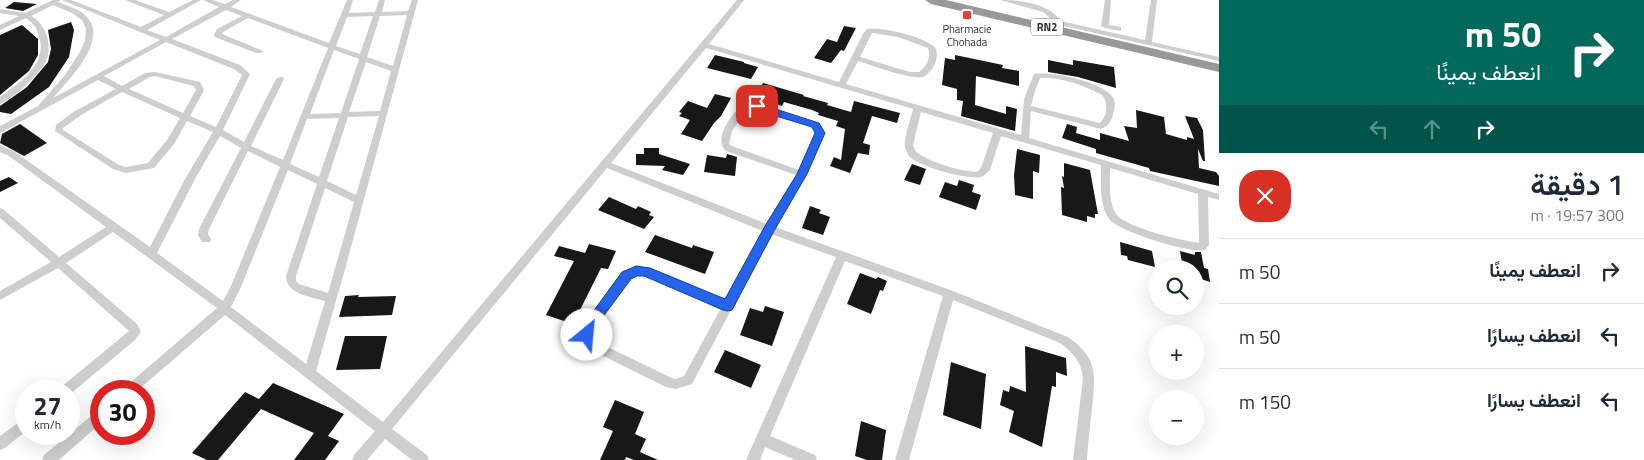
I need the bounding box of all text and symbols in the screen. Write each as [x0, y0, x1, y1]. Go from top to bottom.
text: 50 m [1465, 7, 1541, 61]
marker: Pharmacie Chohada [961, 9, 973, 21]
road number: RN2 [1031, 18, 1063, 36]
icon: right [1559, 20, 1624, 85]
place label: Pharmacie Chohada [942, 21, 992, 50]
text: انعطف يمينًا [1436, 55, 1541, 89]
pin [736, 85, 778, 127]
icon: arrive [743, 92, 771, 120]
icon: left [1365, 115, 1393, 143]
icon: ahead [1418, 115, 1446, 143]
icon: right [1471, 115, 1499, 143]
text: 1 دقيقة [1530, 161, 1624, 207]
button: close [1239, 170, 1291, 222]
text: 300 m · 19:57 [1530, 203, 1624, 227]
text: انعطف يمينًا [1489, 255, 1581, 284]
text: 50 m [1239, 257, 1280, 286]
icon: right [1596, 257, 1624, 285]
map controls [1149, 260, 1204, 445]
button: search [1149, 260, 1204, 315]
position arrow [560, 308, 612, 360]
text: انعطف يسارًا [1487, 320, 1581, 349]
text: 50 m [1239, 322, 1280, 351]
icon: left [1596, 322, 1624, 350]
button: + [1149, 325, 1204, 380]
speed limit sign: 30 [90, 380, 155, 445]
text: انعطف يسارًا [1487, 385, 1581, 414]
text: 27 [33, 387, 62, 425]
text: 150 m [1239, 387, 1291, 416]
icon: left [1596, 387, 1624, 415]
button: − [1149, 390, 1204, 445]
text: km/h [34, 415, 61, 434]

